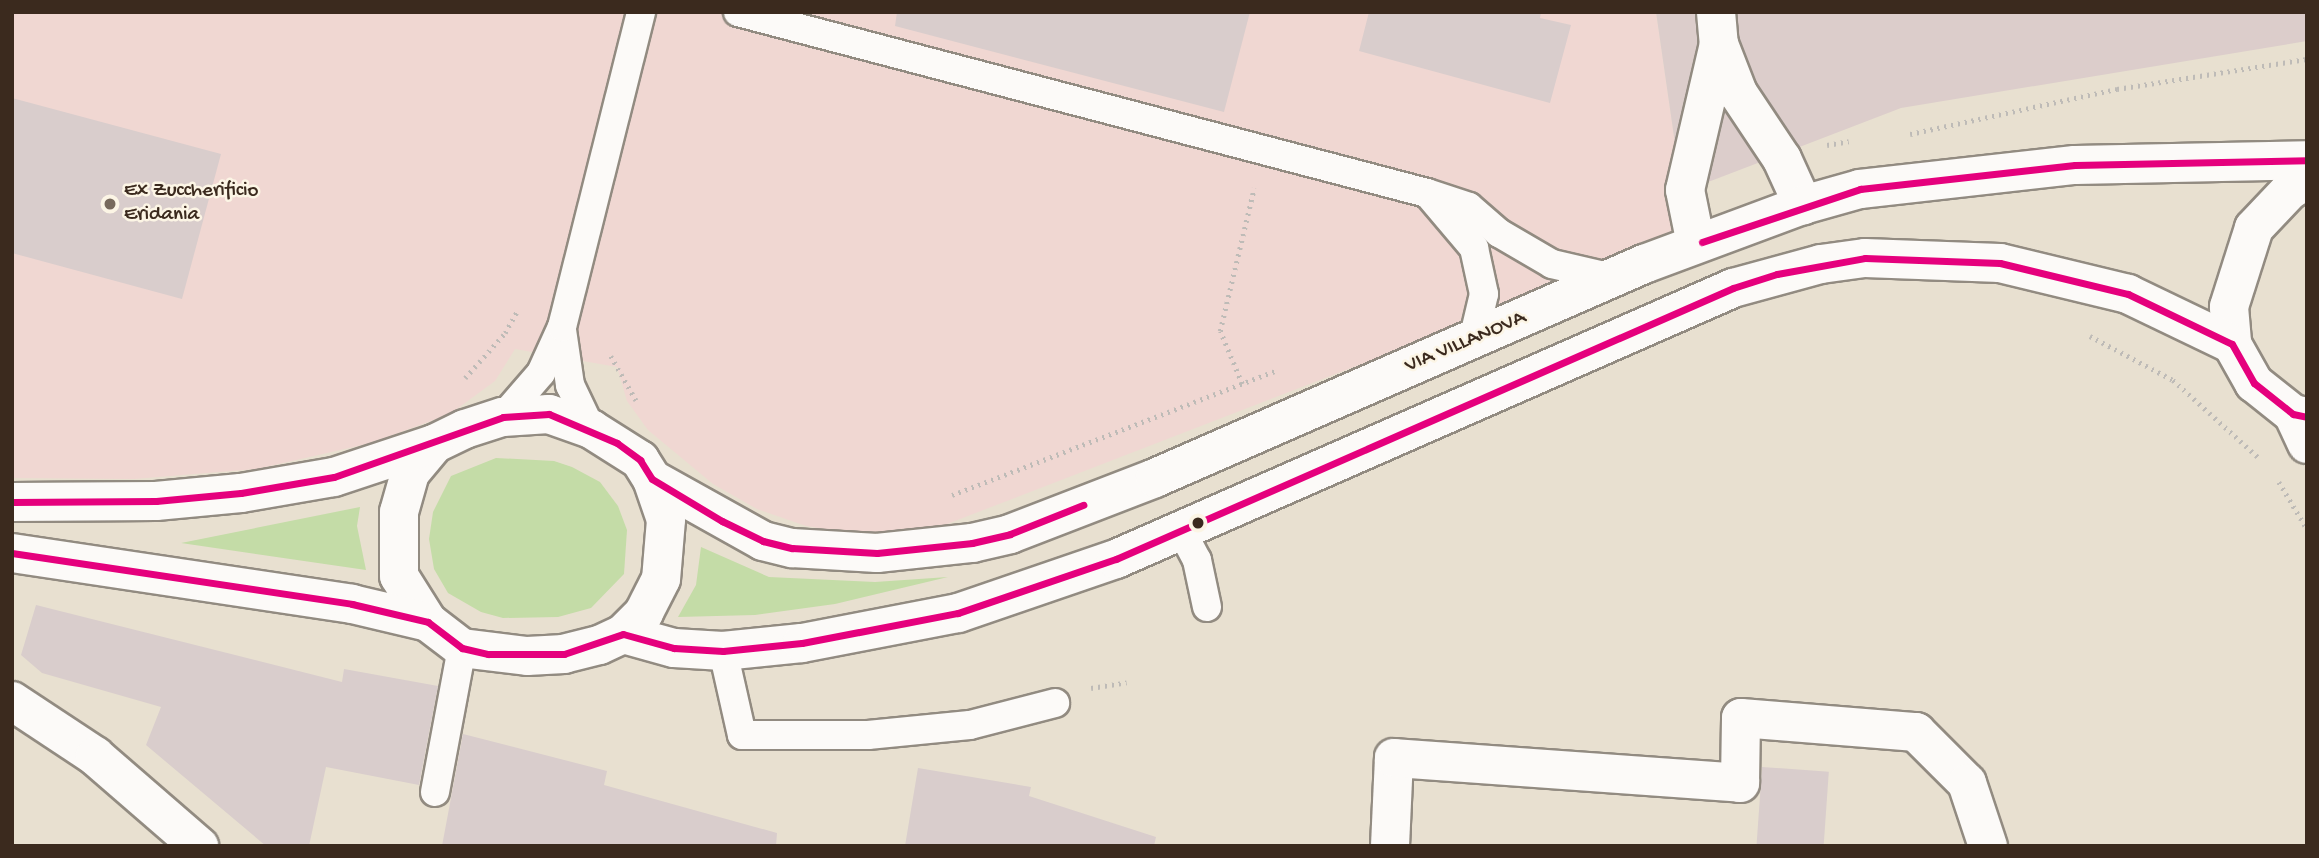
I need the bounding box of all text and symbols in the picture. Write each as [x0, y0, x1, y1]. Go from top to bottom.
place label: Ex Zuccherificio Eridania [124, 179, 258, 229]
marker: Ex Zuccherificio Eridania [102, 196, 118, 212]
street label: VIA VILLANOVA [1402, 306, 1530, 380]
unlabelled marker [1191, 516, 1205, 530]

